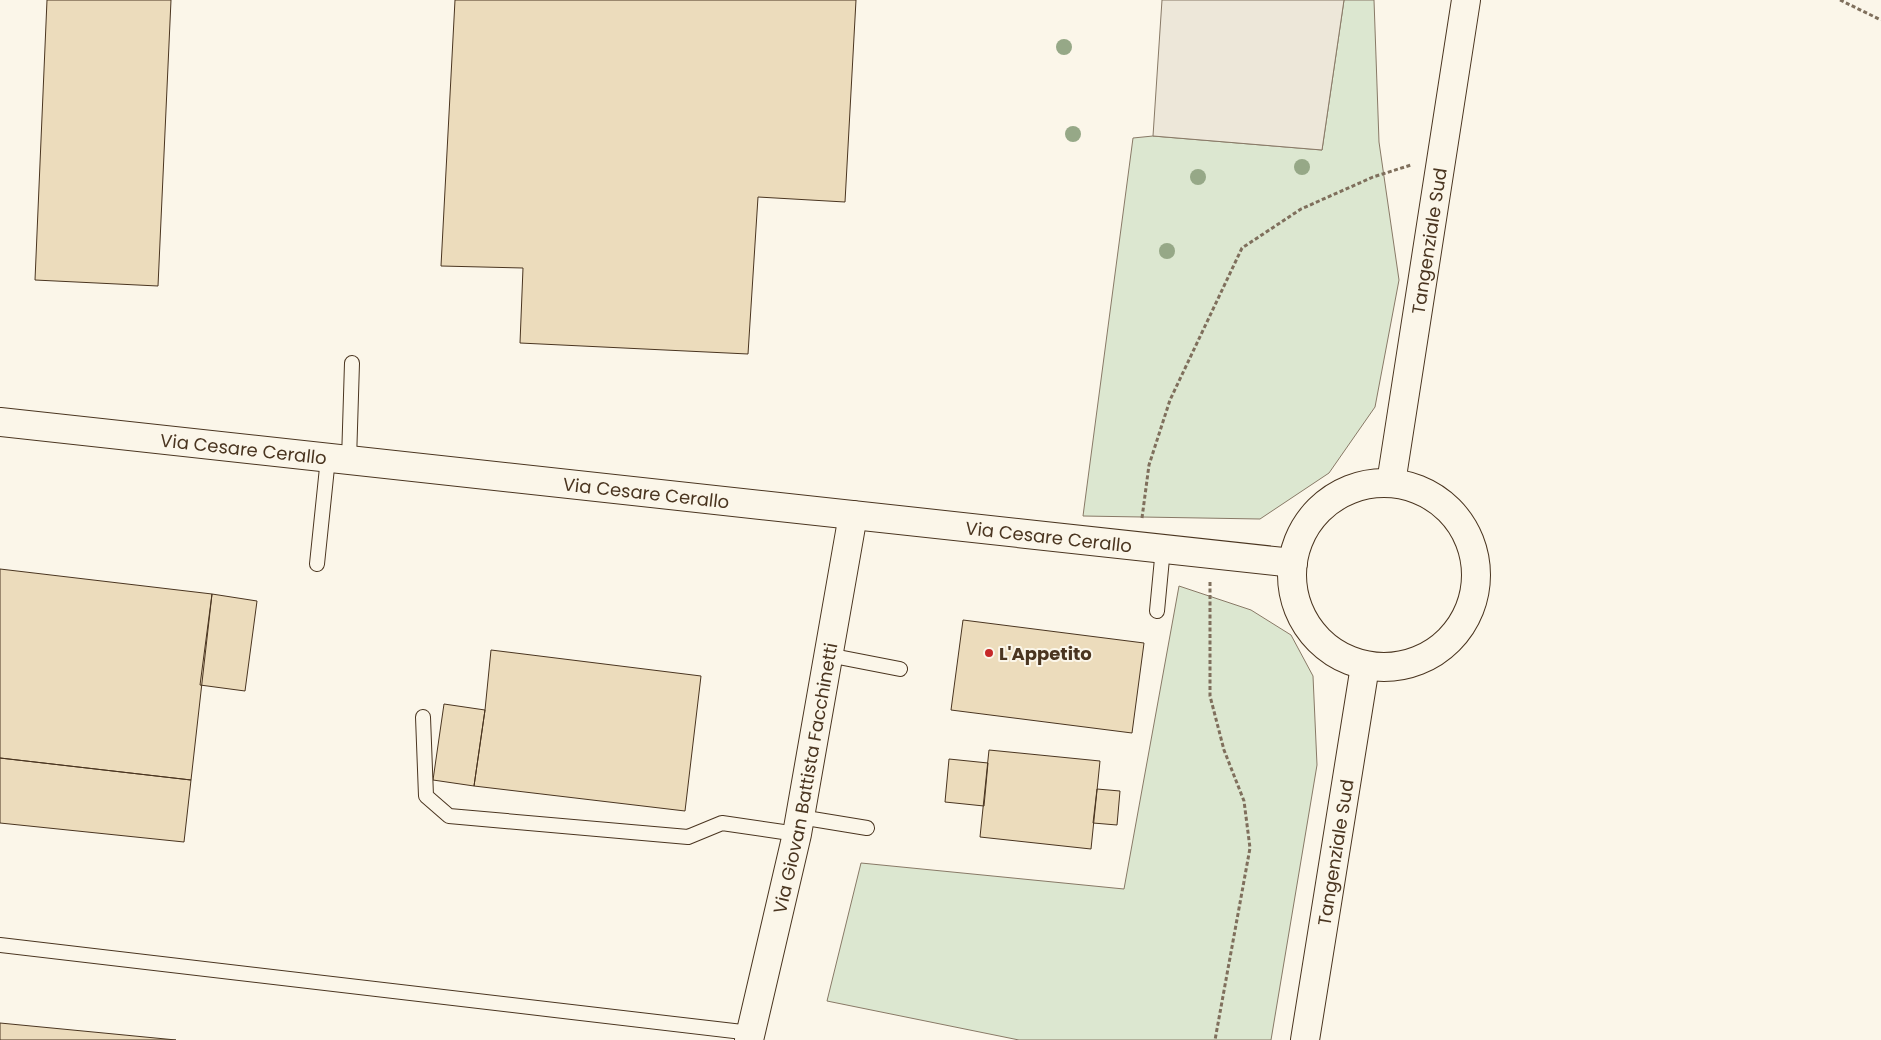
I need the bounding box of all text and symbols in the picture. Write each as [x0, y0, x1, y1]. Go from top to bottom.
street label: Tangenziale Sud [1405, 166, 1452, 316]
street label: Via Cesare Cerallo [159, 427, 328, 470]
street label: Via Cesare Cerallo [562, 471, 731, 514]
street label: Via Cesare Cerallo [964, 515, 1133, 558]
street label: Via Giovan Battista Facchinetti [766, 641, 843, 916]
place label: L'Appetito [999, 641, 1092, 666]
marker: L'Appetito [983, 647, 995, 659]
street label: Tangenziale Sud [1311, 777, 1359, 927]

